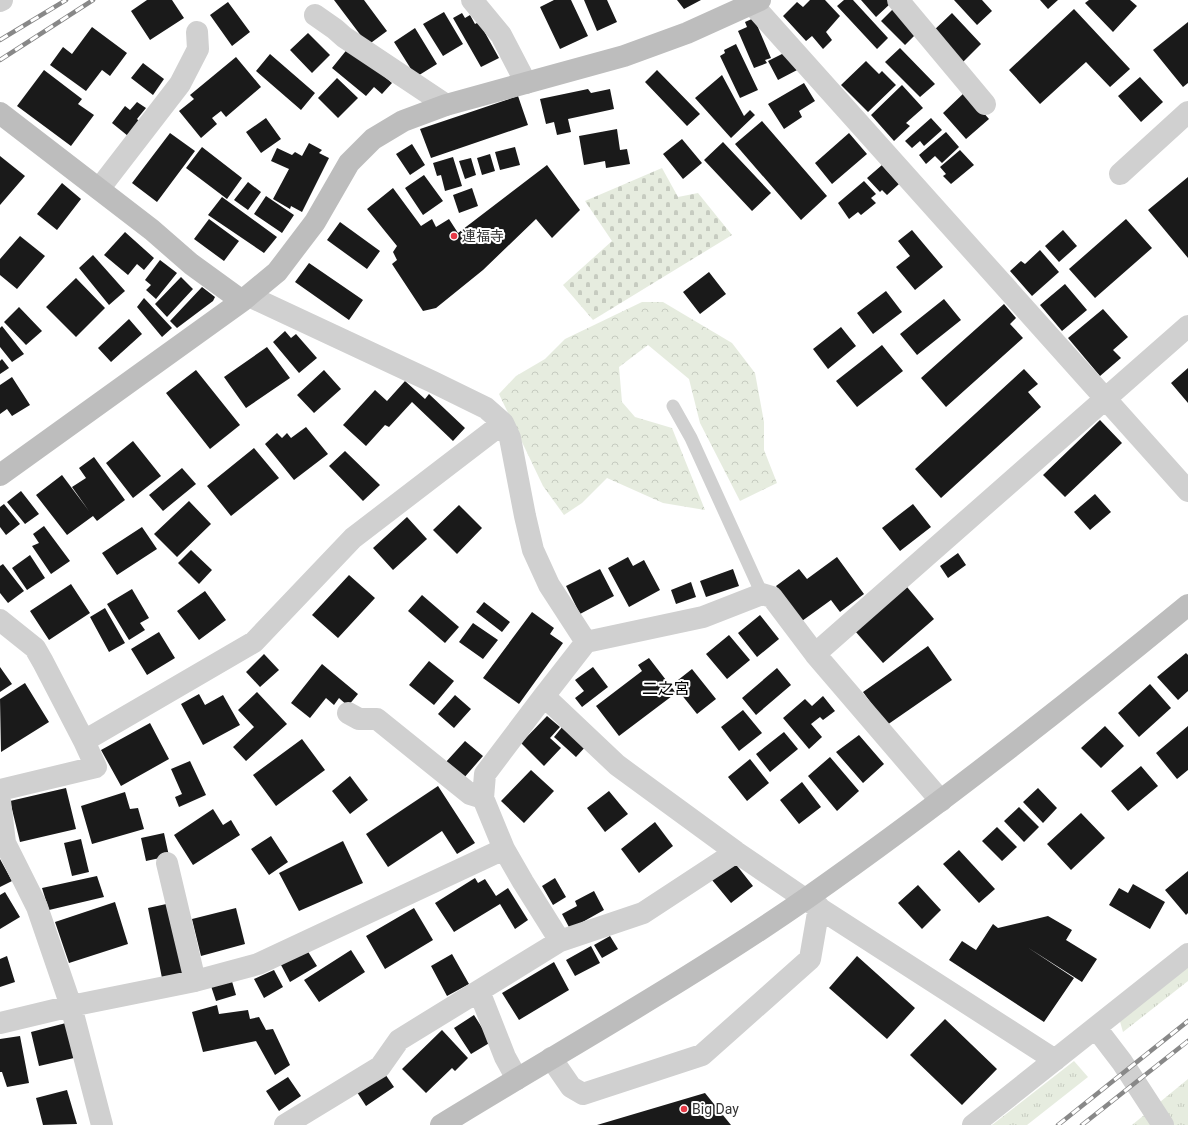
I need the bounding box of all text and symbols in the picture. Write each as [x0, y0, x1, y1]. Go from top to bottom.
place label: 連福寺 [462, 228, 504, 244]
marker: 連福寺 [449, 231, 459, 241]
district label: 二之宮 [642, 679, 690, 698]
place label: Big Day [692, 1101, 739, 1117]
marker: Big Day [679, 1104, 689, 1114]

